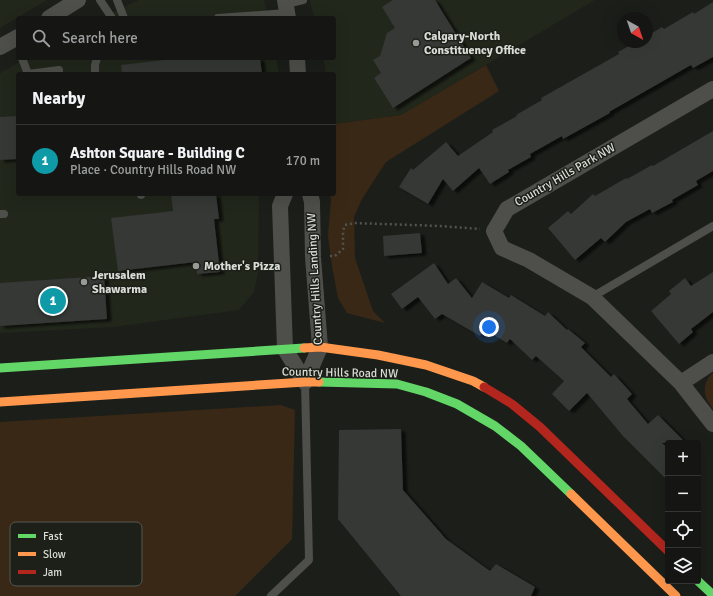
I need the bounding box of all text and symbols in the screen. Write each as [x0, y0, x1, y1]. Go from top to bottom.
north arrow [617, 12, 653, 48]
search box [16, 16, 336, 60]
icon: search [30, 27, 52, 49]
text: Search here [62, 29, 138, 47]
place label: Calgary-North Constituency Office [424, 29, 526, 58]
marker: Calgary-North Constituency Office [411, 38, 421, 48]
text: Nearby [32, 88, 85, 109]
street label: Country Hills Park NW [512, 140, 618, 210]
text: Ashton Square - Building C [70, 144, 245, 162]
text: 1 [41, 153, 49, 169]
text: 170 m [286, 153, 320, 169]
text: Place · Country Hills Road NW [70, 162, 236, 178]
street label: Country Hills Landing NW [304, 213, 326, 345]
place label: Mother's Pizza [204, 259, 280, 274]
marker: Mother's Pizza [191, 261, 201, 271]
place label: Jerusalem Shawarma [92, 268, 147, 297]
marker: Jerusalem Shawarma [79, 277, 89, 287]
pin: 1 [40, 286, 66, 316]
your location [479, 317, 499, 337]
street label: Country Hills Road NW [282, 364, 398, 382]
map controls [665, 440, 701, 584]
button: + [665, 440, 701, 476]
button: − [665, 476, 701, 512]
button: locate [665, 512, 701, 548]
legend [10, 522, 142, 586]
text: Fast [43, 530, 63, 543]
text: Slow [43, 548, 66, 561]
button: layers [665, 548, 701, 584]
text: Jam [43, 566, 62, 579]

